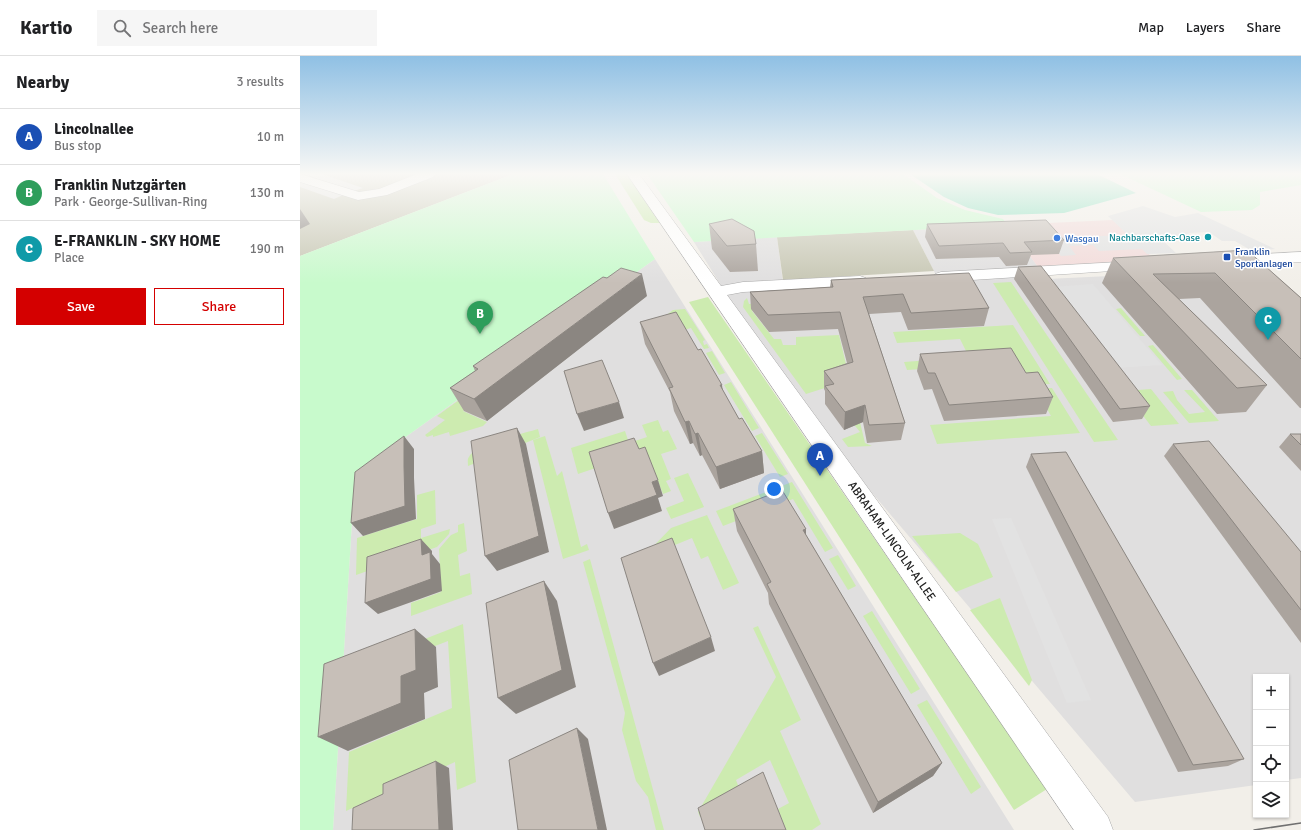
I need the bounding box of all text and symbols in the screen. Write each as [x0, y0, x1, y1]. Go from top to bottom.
search box [97, 10, 377, 46]
text: Kartio [20, 16, 73, 40]
icon: search [111, 17, 133, 39]
text: Search here [143, 19, 218, 37]
text: Map [1138, 19, 1164, 36]
text: Layers [1186, 19, 1225, 36]
text: Share [1247, 19, 1281, 36]
text: Nearby [16, 72, 69, 93]
text: 3 results [236, 74, 284, 90]
text: Lincolnallee [54, 120, 134, 138]
text: A [25, 129, 33, 145]
text: 10 m [257, 129, 284, 145]
text: Bus stop [54, 138, 101, 154]
text: Franklin Nutzgärten [54, 176, 186, 194]
text: B [25, 185, 33, 201]
text: 130 m [250, 185, 284, 201]
text: Park · George-Sullivan-Ring [54, 194, 207, 210]
text: E-FRANKLIN - SKY HOME [54, 232, 221, 250]
place label: Nachbarschafts-Oase [1109, 232, 1200, 244]
marker: Nachbarschafts-Oase [1203, 232, 1213, 242]
marker: Wasgau [1052, 233, 1062, 243]
place label: Wasgau [1065, 233, 1098, 245]
text: C [25, 241, 33, 257]
text: 190 m [250, 241, 284, 257]
place label: Franklin Sportanlagen [1235, 246, 1293, 270]
text: Place [54, 250, 84, 266]
marker: Franklin Sportanlagen [1222, 252, 1232, 262]
button: Save [16, 288, 146, 325]
button: Share [154, 288, 284, 325]
pin: B [467, 301, 493, 334]
pin: C [1255, 307, 1281, 340]
pin: A [807, 443, 833, 476]
street label: ABRAHAM-LINCOLN-ALLEE [844, 478, 939, 604]
your location [764, 479, 784, 499]
map controls [1253, 674, 1289, 818]
button: + [1253, 674, 1289, 710]
button: − [1253, 710, 1289, 746]
button: locate [1253, 746, 1289, 782]
button: layers [1253, 782, 1289, 818]

